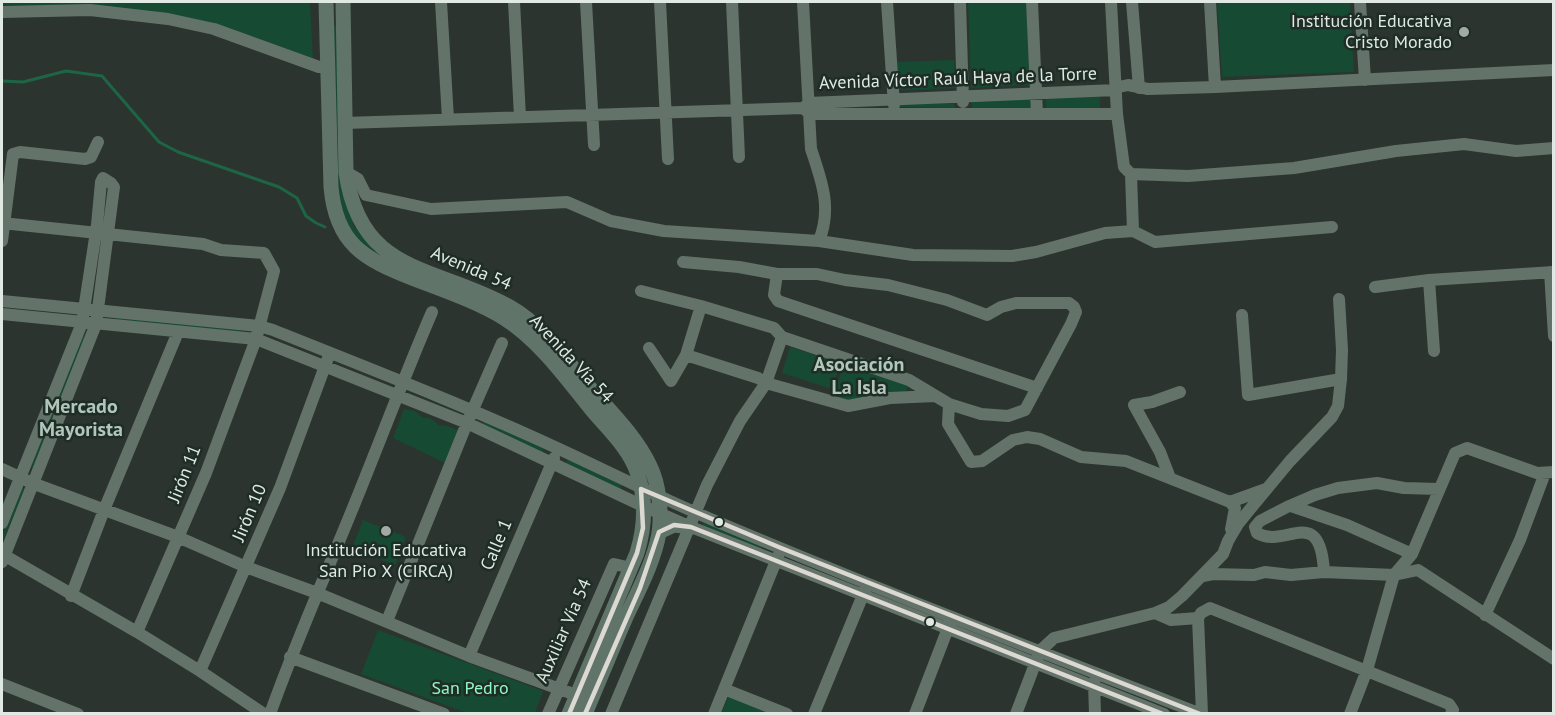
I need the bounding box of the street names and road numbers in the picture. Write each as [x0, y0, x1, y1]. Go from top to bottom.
street label: Avenida Víctor Raúl Haya de la Torre [819, 63, 1097, 95]
street label: Avenida 54 [428, 242, 514, 296]
street label: Avenida Vía 54 [525, 310, 617, 408]
street label: Jirón 11 [164, 442, 206, 506]
street label: Jirón 10 [228, 481, 272, 545]
street label: Calle 1 [477, 516, 517, 574]
street label: Auxiliar Vía 54 [531, 576, 597, 686]

